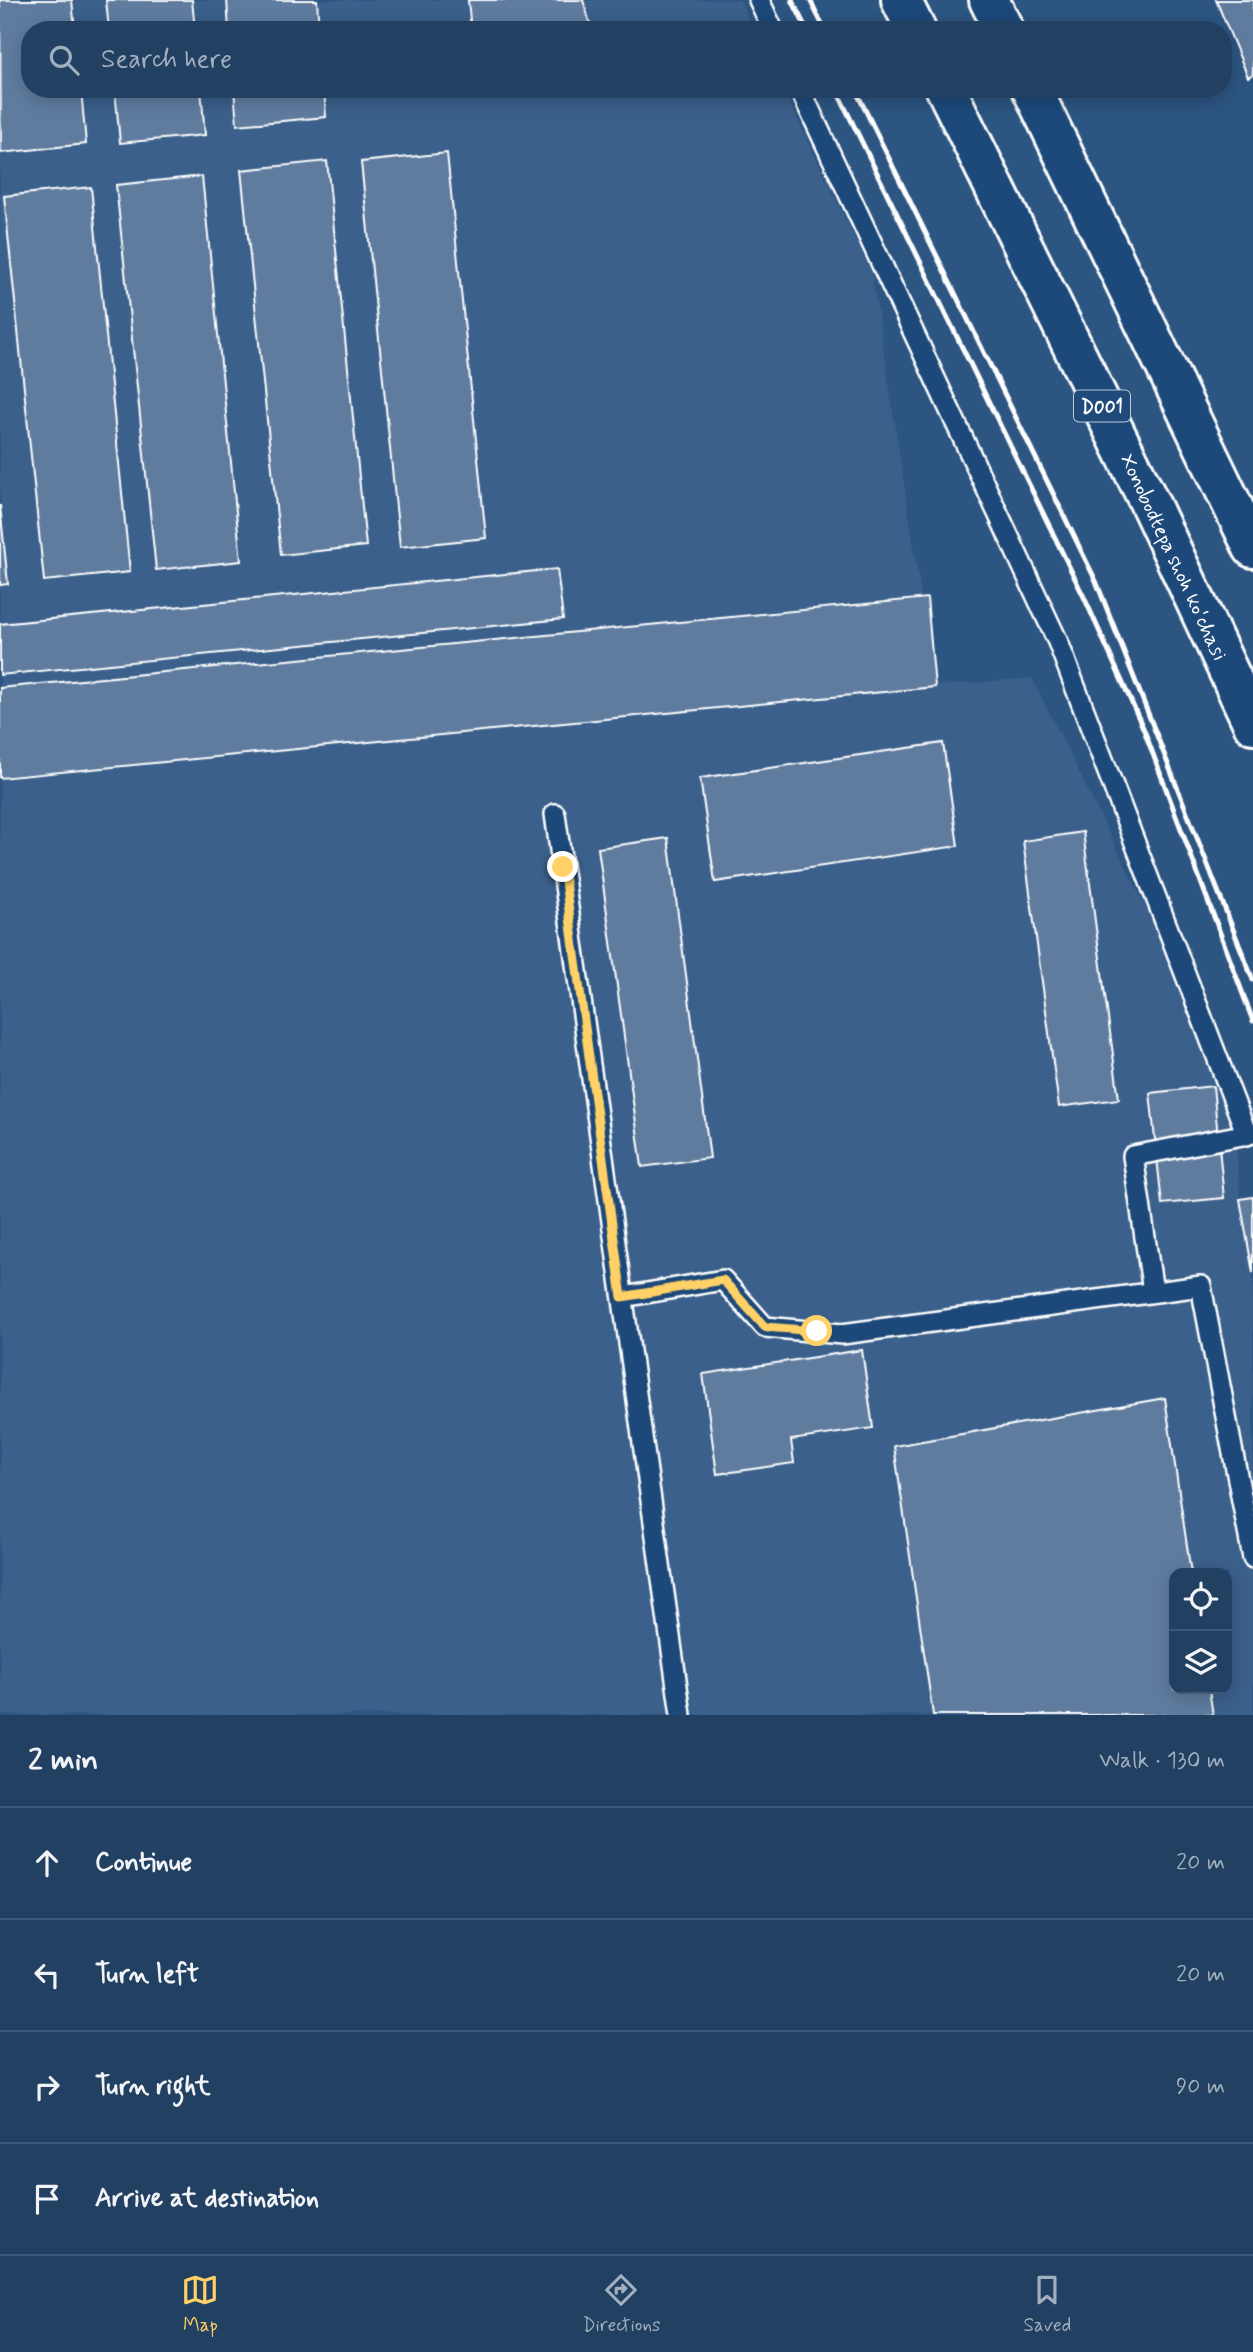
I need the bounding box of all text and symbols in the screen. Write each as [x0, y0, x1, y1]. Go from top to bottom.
search box [21, 21, 1232, 98]
icon: search [45, 41, 83, 79]
text: Search here [101, 43, 232, 77]
road number: D001 [1074, 390, 1130, 422]
street label: Xonobodtepa shoh ko'chasi [1113, 450, 1233, 665]
route end [547, 851, 578, 882]
route start [801, 1315, 832, 1346]
map controls [1169, 1568, 1232, 1694]
button: locate [1169, 1568, 1232, 1631]
button: layers [1169, 1631, 1232, 1694]
text: 2 min [28, 1741, 98, 1780]
text: Walk · 130 m [1099, 1746, 1225, 1776]
icon: ahead [28, 1844, 66, 1882]
text: Continue [95, 1846, 192, 1880]
text: 20 m [1176, 1848, 1225, 1878]
icon: left [28, 1956, 66, 1994]
text: Turn left [95, 1958, 199, 1992]
text: 20 m [1176, 1960, 1225, 1990]
icon: right [28, 2068, 66, 2106]
text: Turn right [95, 2070, 211, 2104]
text: 90 m [1176, 2072, 1225, 2102]
icon: arrive [28, 2180, 66, 2218]
text: Arrive at destination [95, 2182, 319, 2216]
tab: Map [181, 2271, 219, 2338]
tab: Directions [582, 2271, 661, 2338]
tab: Saved [1023, 2271, 1071, 2338]

